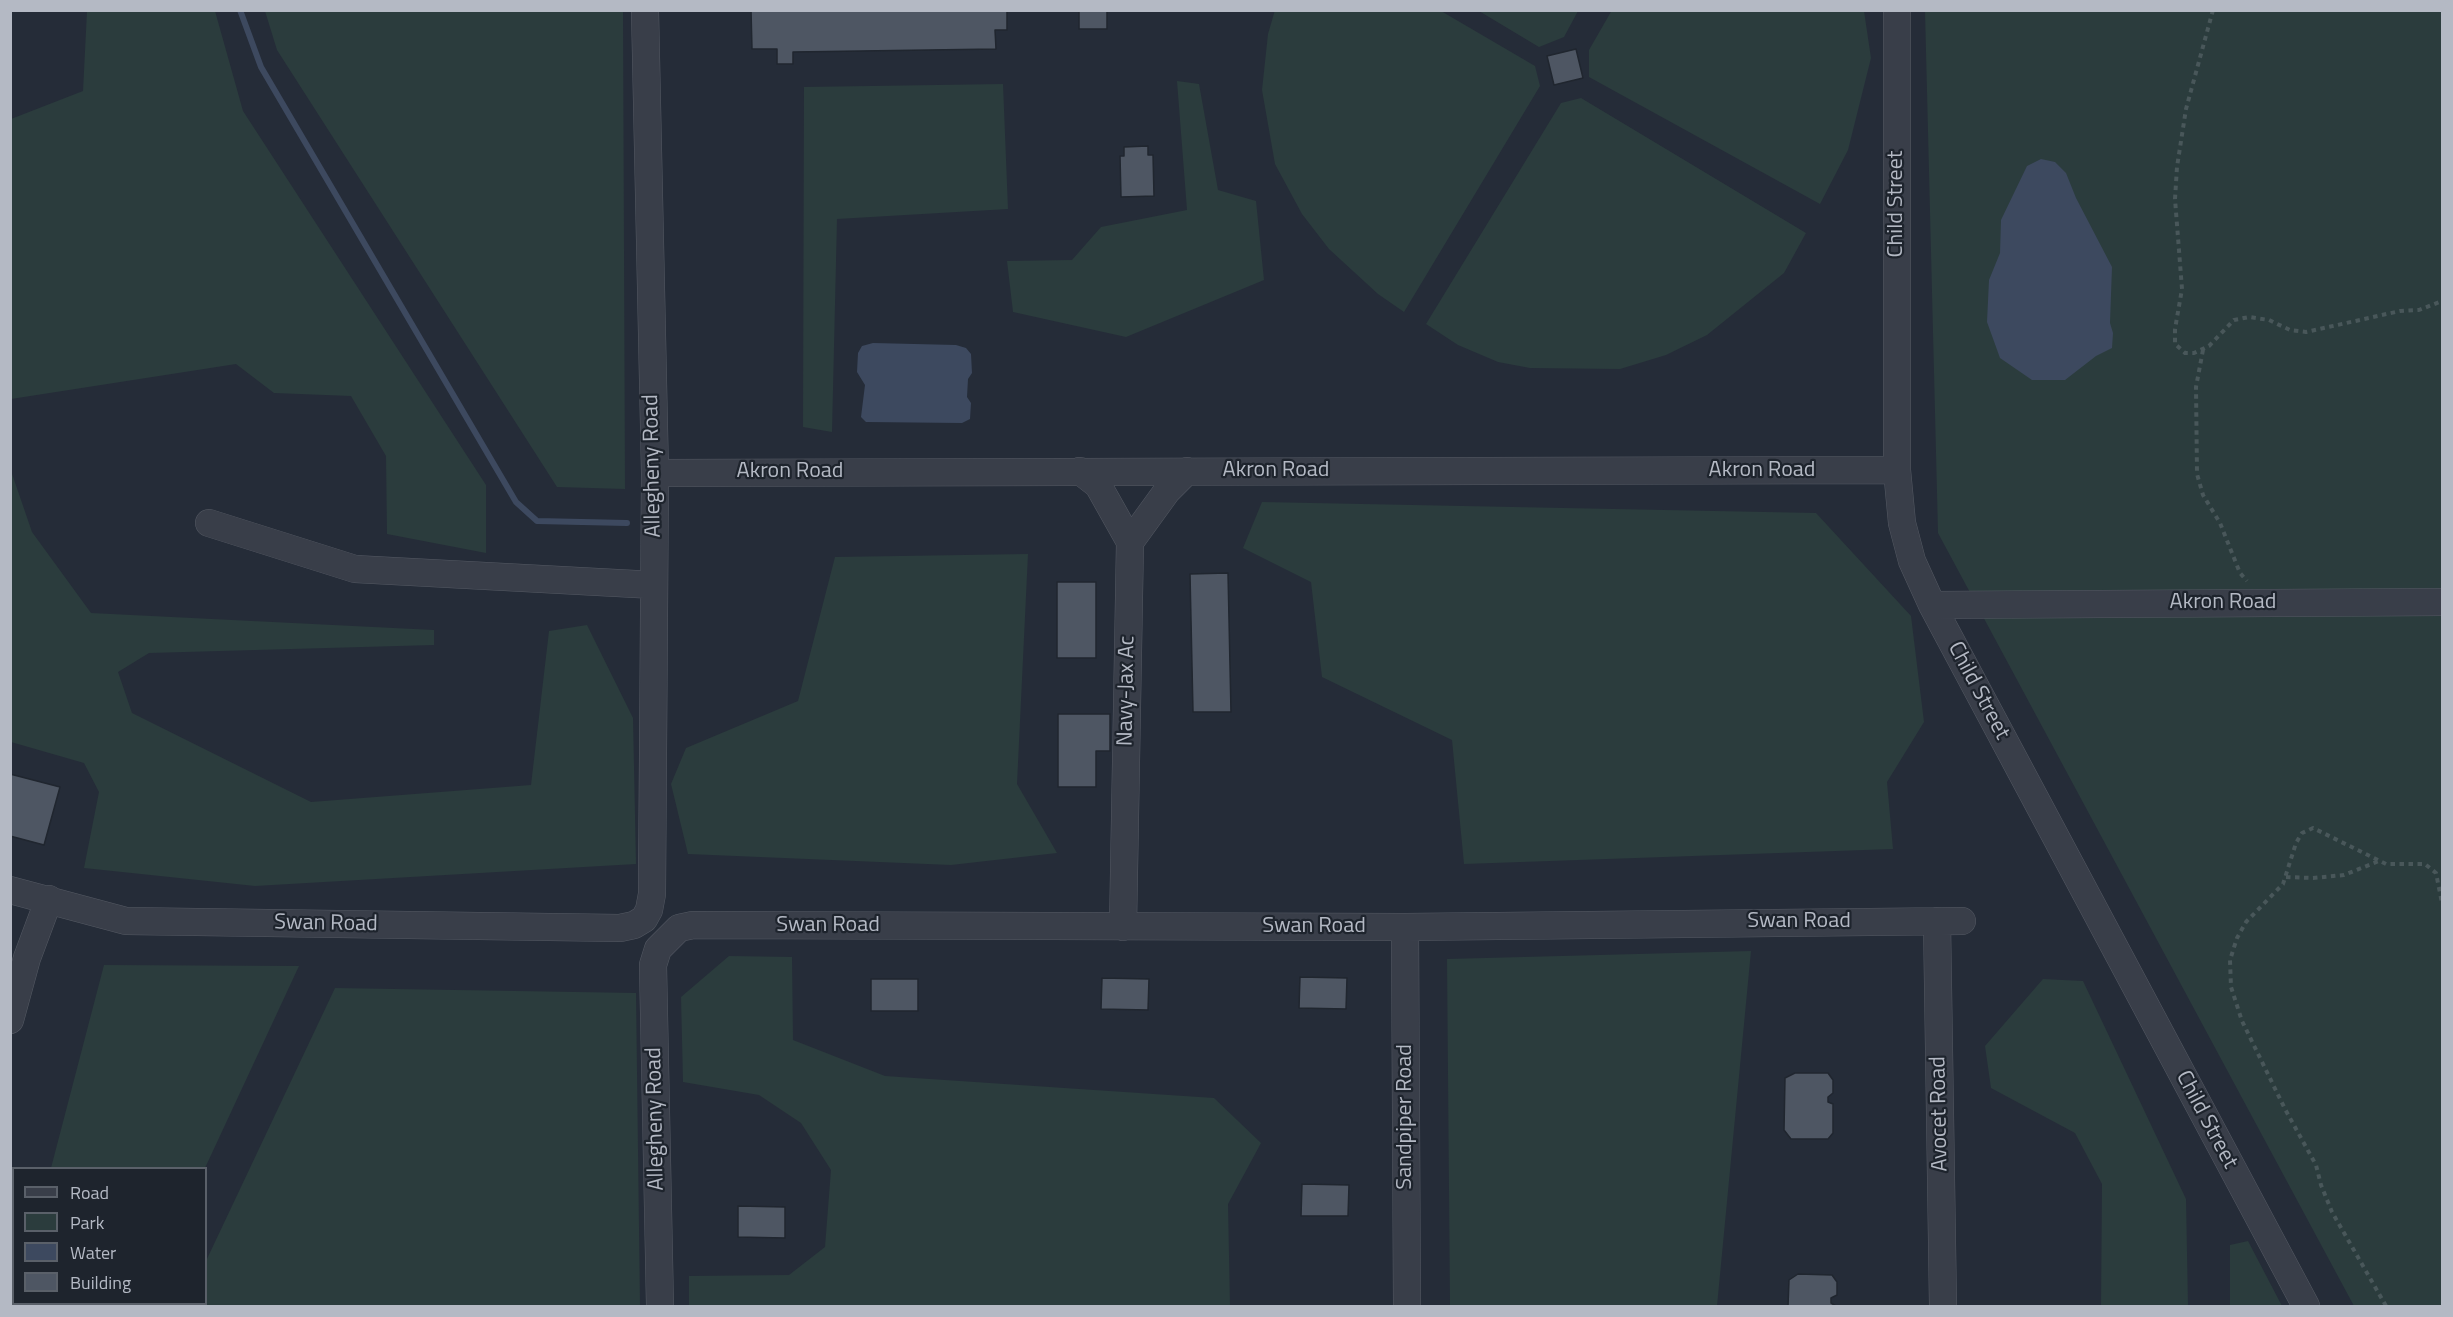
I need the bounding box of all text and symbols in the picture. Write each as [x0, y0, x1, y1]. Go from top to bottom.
street label: Child Street [1884, 151, 1910, 257]
street label: Allegheny Road [639, 394, 667, 538]
street label: Akron Road [1223, 458, 1329, 484]
street label: Akron Road [1709, 458, 1815, 484]
street label: Akron Road [737, 459, 843, 485]
street label: Akron Road [2170, 590, 2276, 616]
street label: Navy-Jax Ac [1113, 636, 1141, 746]
street label: Child Street [1941, 638, 2015, 744]
street label: Swan Road [1747, 909, 1851, 935]
street label: Swan Road [274, 910, 378, 938]
street label: Swan Road [776, 913, 880, 939]
street label: Swan Road [1262, 914, 1366, 940]
street label: Sandpiper Road [1393, 1044, 1419, 1190]
street label: Allegheny Road [642, 1047, 670, 1191]
street label: Avocet Road [1926, 1056, 1954, 1172]
street label: Child Street [2169, 1067, 2243, 1173]
legend [12, 1167, 207, 1305]
text: Road [70, 1179, 109, 1206]
text: Park [70, 1209, 104, 1236]
text: Water [70, 1239, 116, 1266]
text: Building [70, 1269, 131, 1296]

